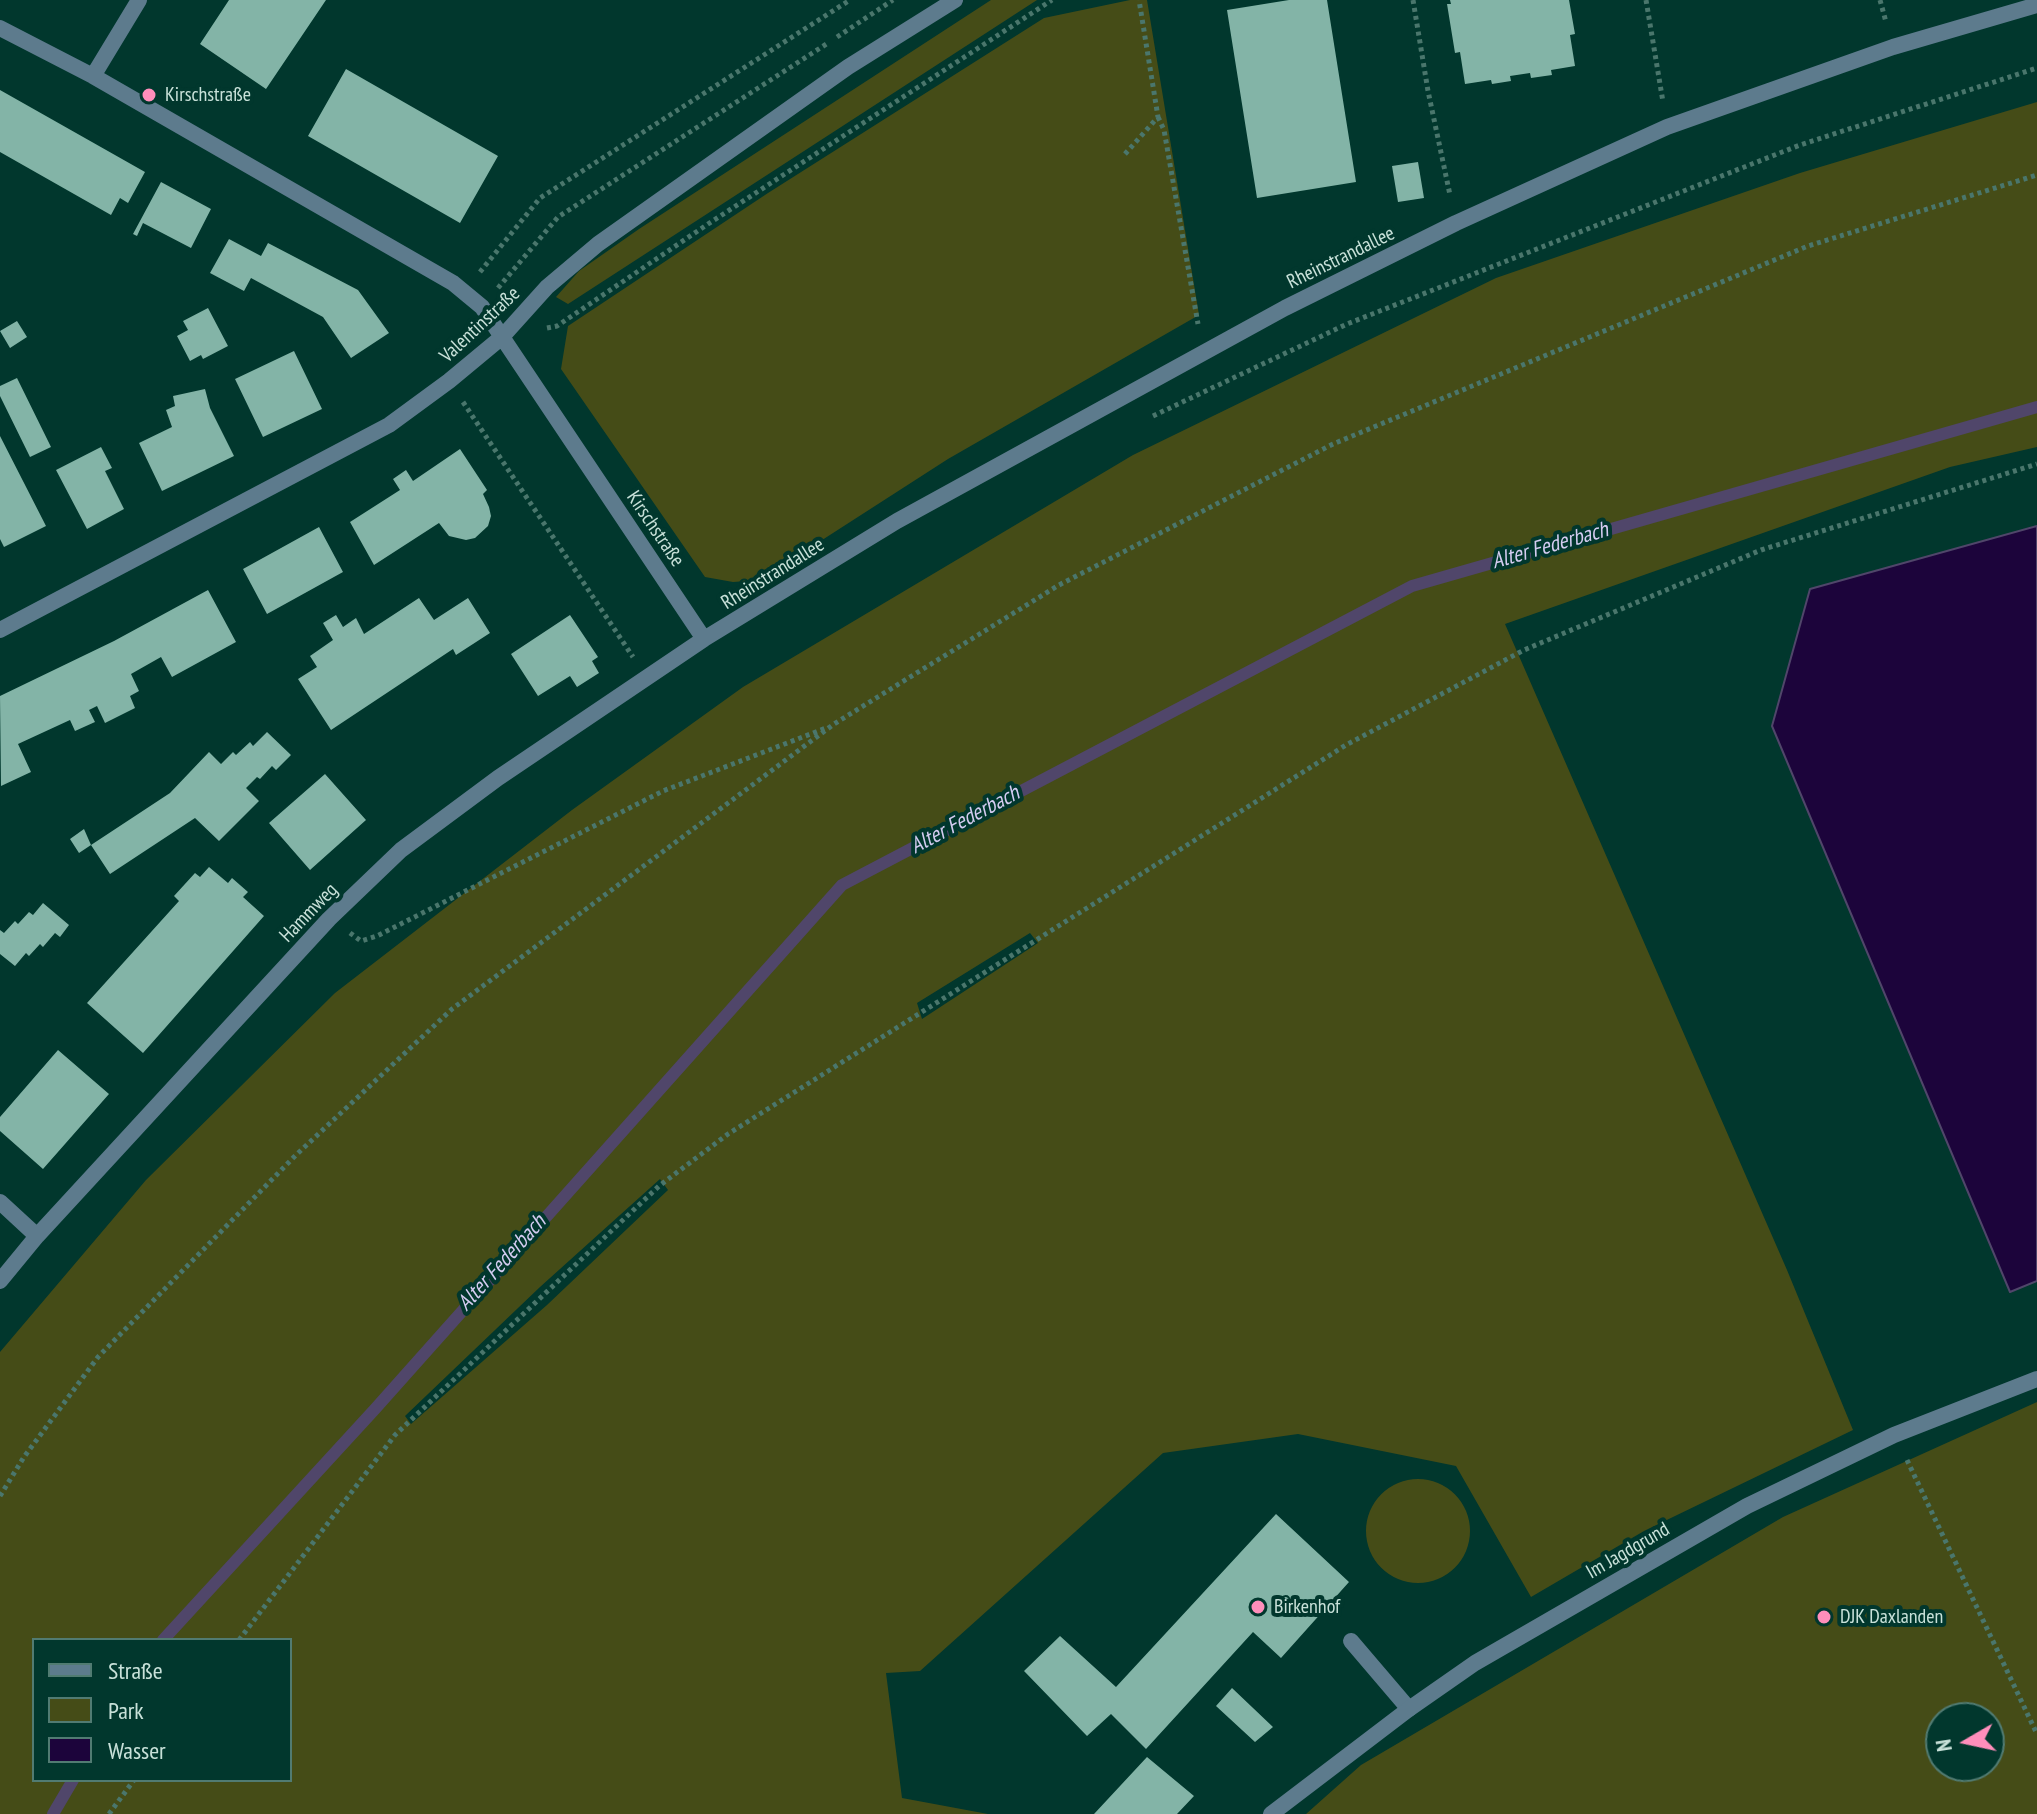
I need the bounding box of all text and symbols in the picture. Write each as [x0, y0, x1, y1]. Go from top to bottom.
place label: Kirschstraße [165, 83, 251, 107]
marker: Kirschstraße [140, 86, 158, 104]
street label: Rheinstrandallee [1283, 222, 1399, 294]
street label: Valentinstraße [435, 282, 525, 368]
street label: Kirschstraße [621, 487, 689, 571]
water label: Alter Federbach [1489, 517, 1611, 575]
street label: Rheinstrandallee [717, 533, 829, 615]
water label: Alter Federbach [906, 780, 1024, 860]
street label: Hammweg [275, 878, 343, 948]
water label: Alter Federbach [452, 1210, 552, 1316]
street label: Im Jagdgrund [1582, 1518, 1674, 1584]
place label: Birkenhof [1274, 1595, 1340, 1619]
marker: Birkenhof [1249, 1598, 1267, 1616]
place label: DJK Daxlanden [1840, 1605, 1943, 1629]
marker: DJK Daxlanden [1815, 1608, 1833, 1626]
legend [32, 1638, 292, 1782]
text: Straße [108, 1655, 163, 1686]
text: Park [108, 1695, 144, 1726]
north arrow [1925, 1702, 2005, 1782]
text: Wasser [108, 1735, 166, 1766]
text: N [1929, 1737, 1958, 1754]

